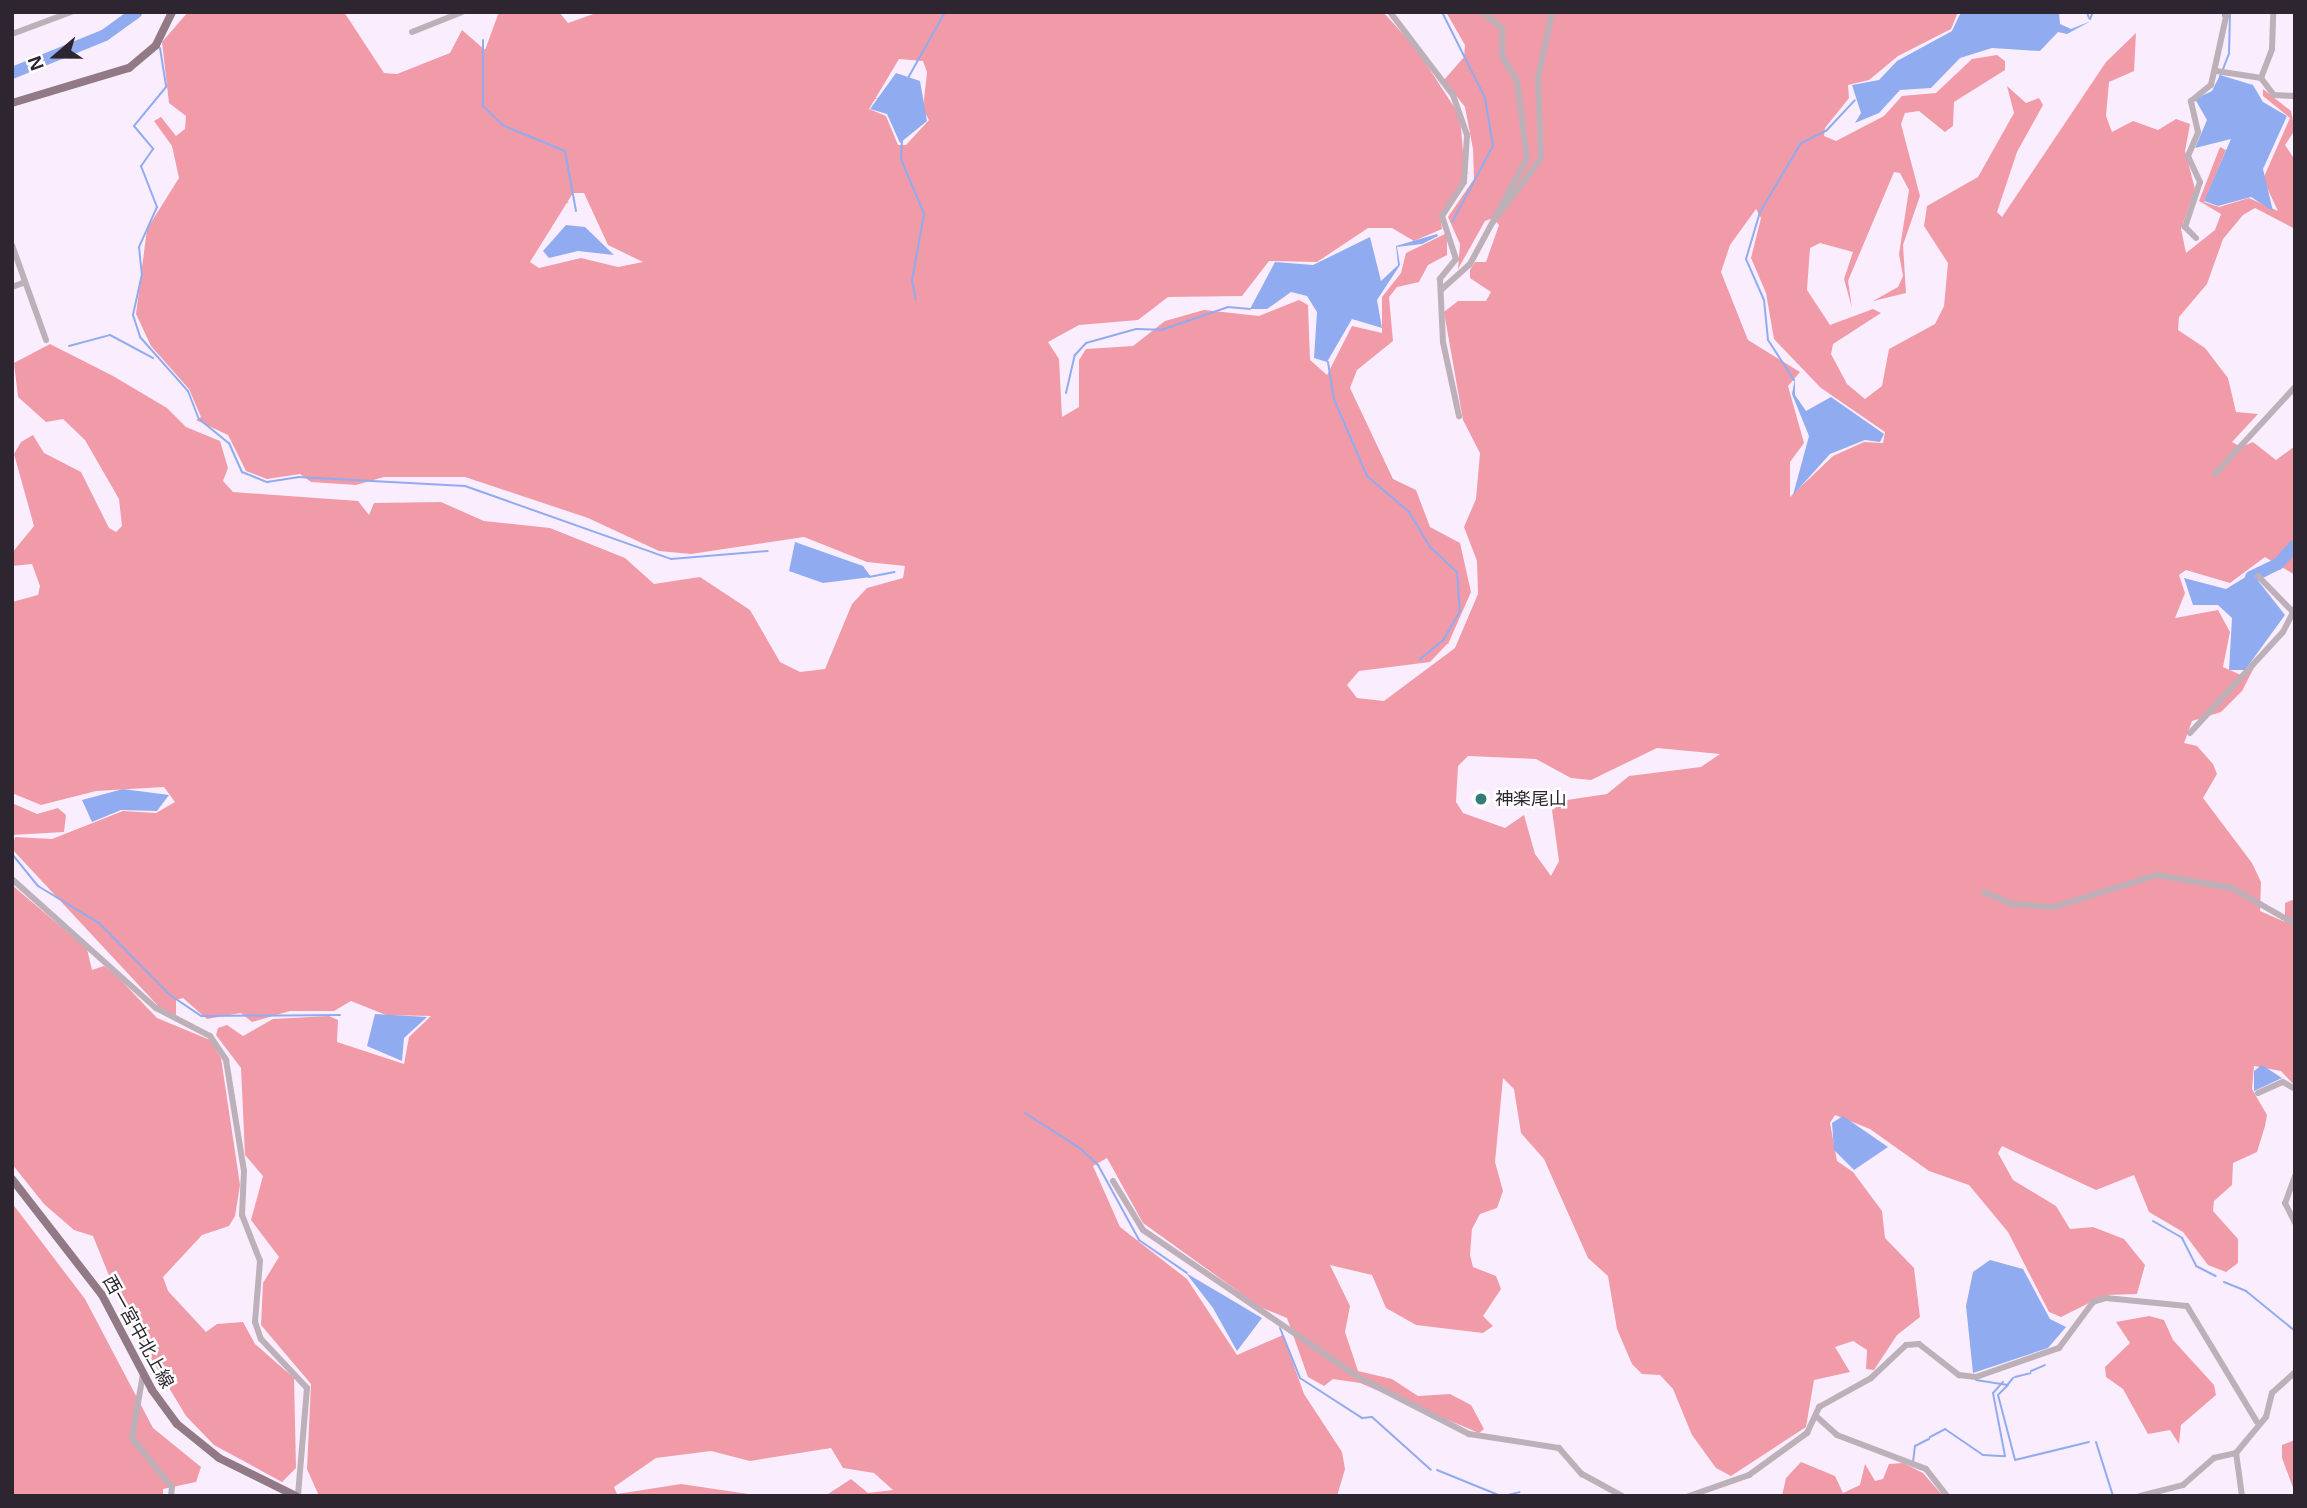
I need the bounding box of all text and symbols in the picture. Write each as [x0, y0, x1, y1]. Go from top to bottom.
north arrow [21, 21, 91, 91]
text: N [24, 53, 48, 73]
place label: 神楽尾山 [1495, 788, 1567, 810]
marker: 神楽尾山 [1473, 791, 1489, 807]
street label: 西一宮中北上線 [98, 1272, 178, 1392]

